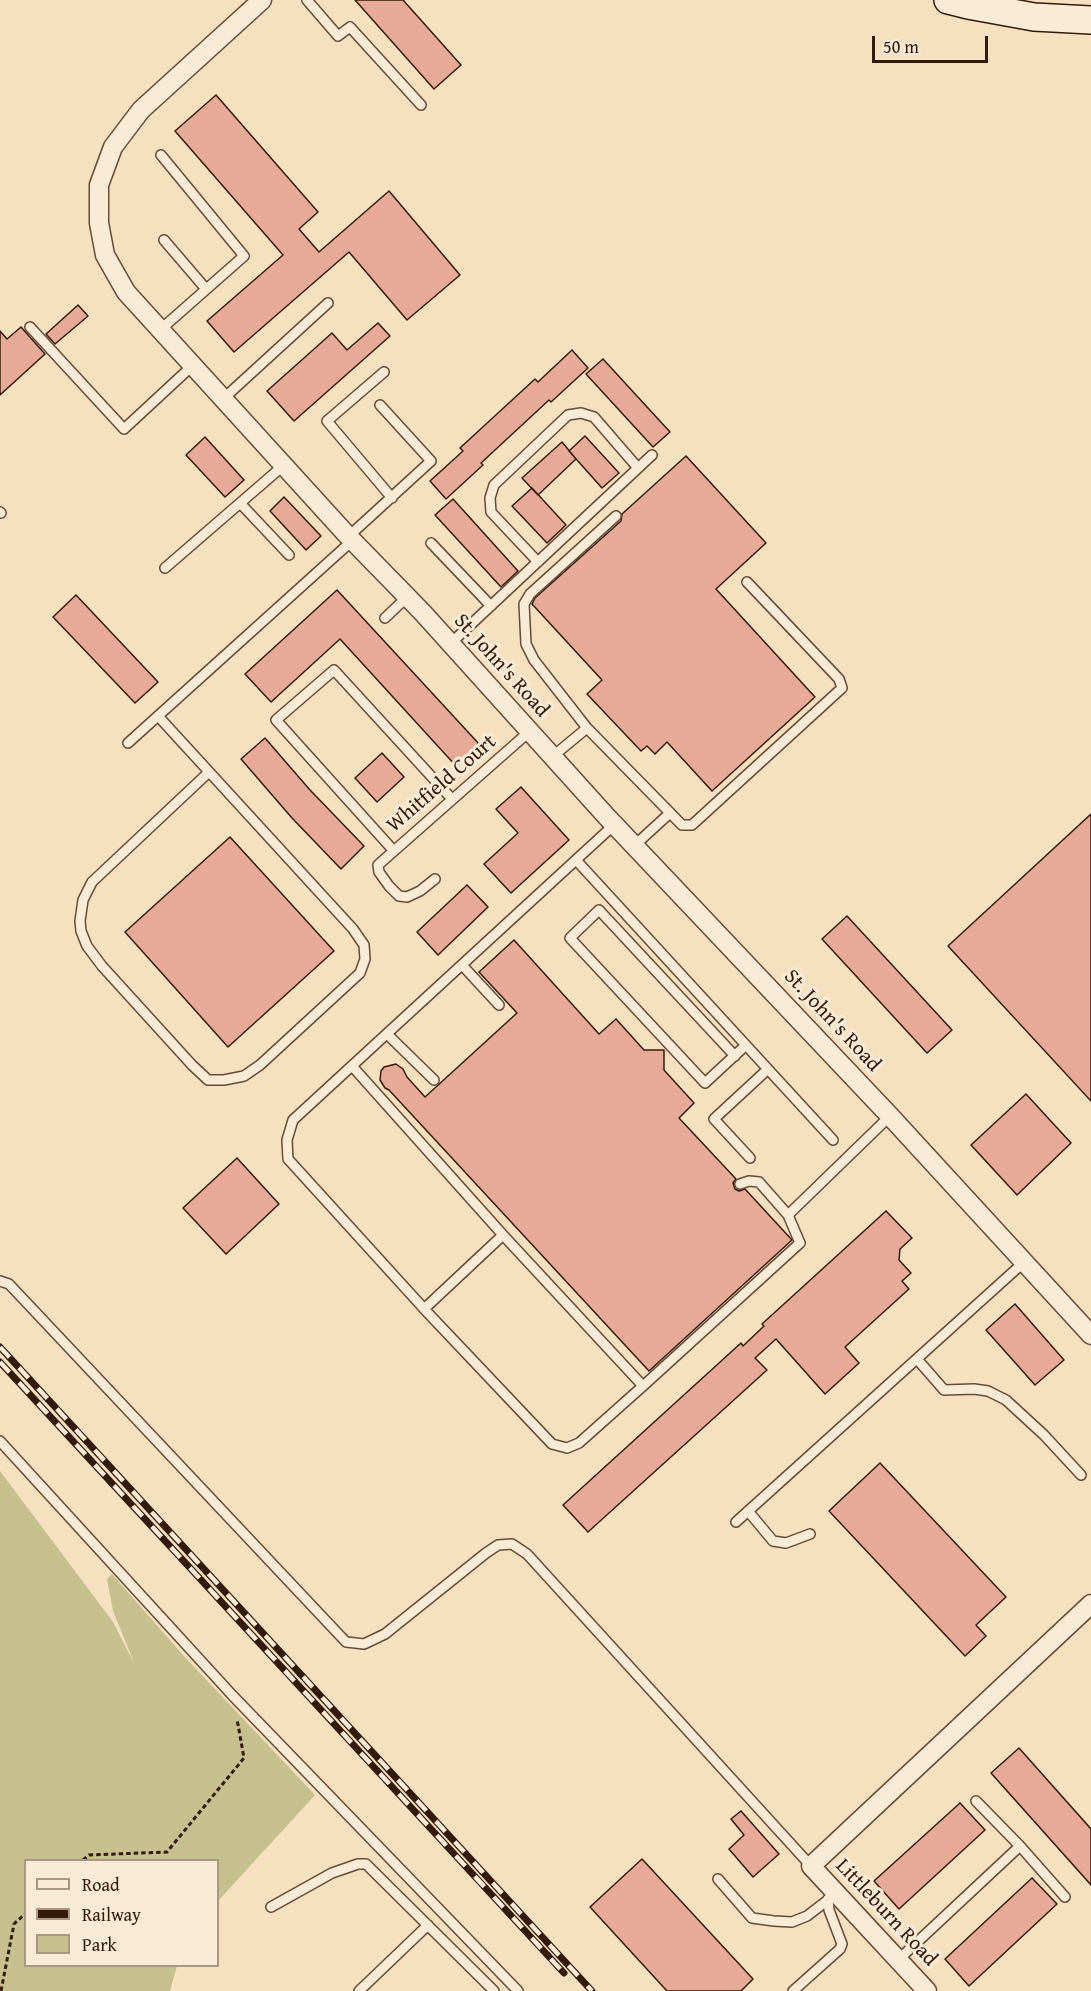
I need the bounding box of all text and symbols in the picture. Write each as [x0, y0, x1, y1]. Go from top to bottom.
scale bar [875, 24, 990, 62]
text: 50 m [883, 33, 919, 60]
street label: St. John's Road [448, 609, 554, 723]
street label: Whitfield Court [382, 730, 502, 838]
street label: St. John's Road [778, 965, 886, 1077]
street label: Littleburn Road [830, 1854, 942, 1972]
legend [24, 1859, 219, 1967]
text: Road [82, 1871, 120, 1898]
text: Railway [82, 1901, 141, 1928]
text: Park [82, 1931, 117, 1958]

